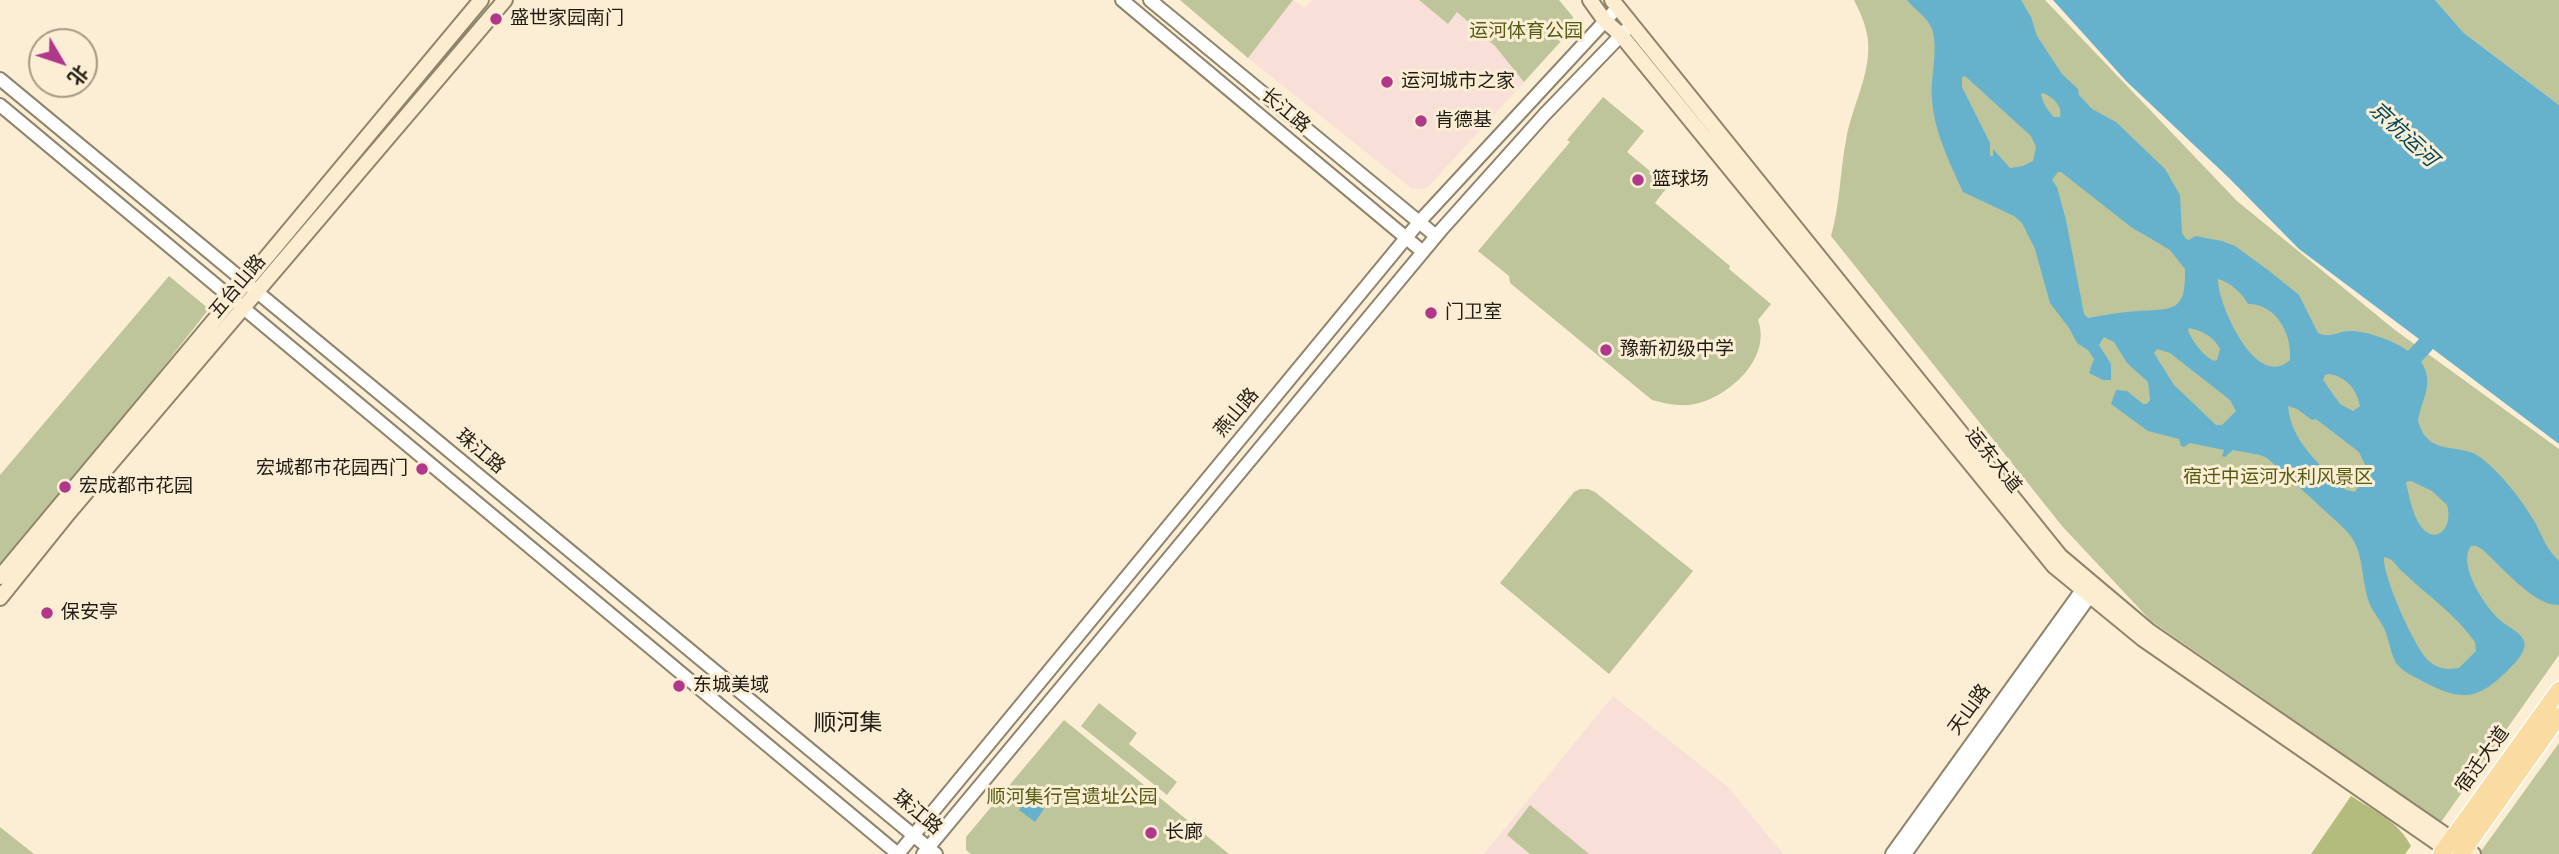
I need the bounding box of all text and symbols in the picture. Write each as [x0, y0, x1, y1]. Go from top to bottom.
place label: 盛世家园南门 [510, 8, 624, 30]
marker: 盛世家园南门 [488, 11, 504, 27]
park label: 运河体育公园 [1469, 21, 1583, 43]
north arrow [28, 28, 98, 98]
text: 北 [62, 60, 94, 91]
place label: 运河城市之家 [1401, 71, 1515, 93]
marker: 运河城市之家 [1379, 74, 1395, 90]
street label: 长江路 [1256, 84, 1314, 138]
water label: 京杭运河 [2364, 97, 2442, 173]
place label: 肯德基 [1435, 110, 1492, 132]
marker: 肯德基 [1413, 113, 1429, 129]
place label: 篮球场 [1652, 169, 1709, 191]
marker: 篮球场 [1630, 172, 1646, 188]
street label: 五台山路 [205, 251, 271, 323]
place label: 门卫室 [1445, 302, 1502, 324]
marker: 门卫室 [1423, 305, 1439, 321]
place label: 豫新初级中学 [1620, 339, 1734, 361]
marker: 豫新初级中学 [1598, 342, 1614, 358]
street label: 燕山路 [1210, 384, 1264, 442]
street label: 运东大道 [1960, 424, 2026, 498]
street label: 珠江路 [451, 425, 509, 479]
place label: 宏城都市花园西门 [256, 458, 408, 480]
marker: 宏城都市花园西门 [414, 461, 430, 477]
park label: 宿迁中运河水利风景区 [2183, 467, 2373, 489]
place label: 宏成都市花园 [79, 476, 193, 498]
marker: 宏成都市花园 [57, 479, 73, 495]
place label: 保安亭 [61, 602, 118, 624]
marker: 保安亭 [39, 605, 55, 621]
place label: 东城美域 [693, 675, 769, 697]
marker: 东城美域 [671, 678, 687, 694]
street label: 天山路 [1944, 680, 1996, 740]
district label: 顺河集 [814, 710, 882, 738]
street label: 宿迁大道 [2451, 723, 2515, 797]
street label: 珠江路 [888, 786, 946, 840]
park label: 顺河集行宫遗址公园 [987, 787, 1157, 809]
place label: 长廊 [1165, 822, 1203, 844]
marker: 长廊 [1143, 825, 1159, 841]

